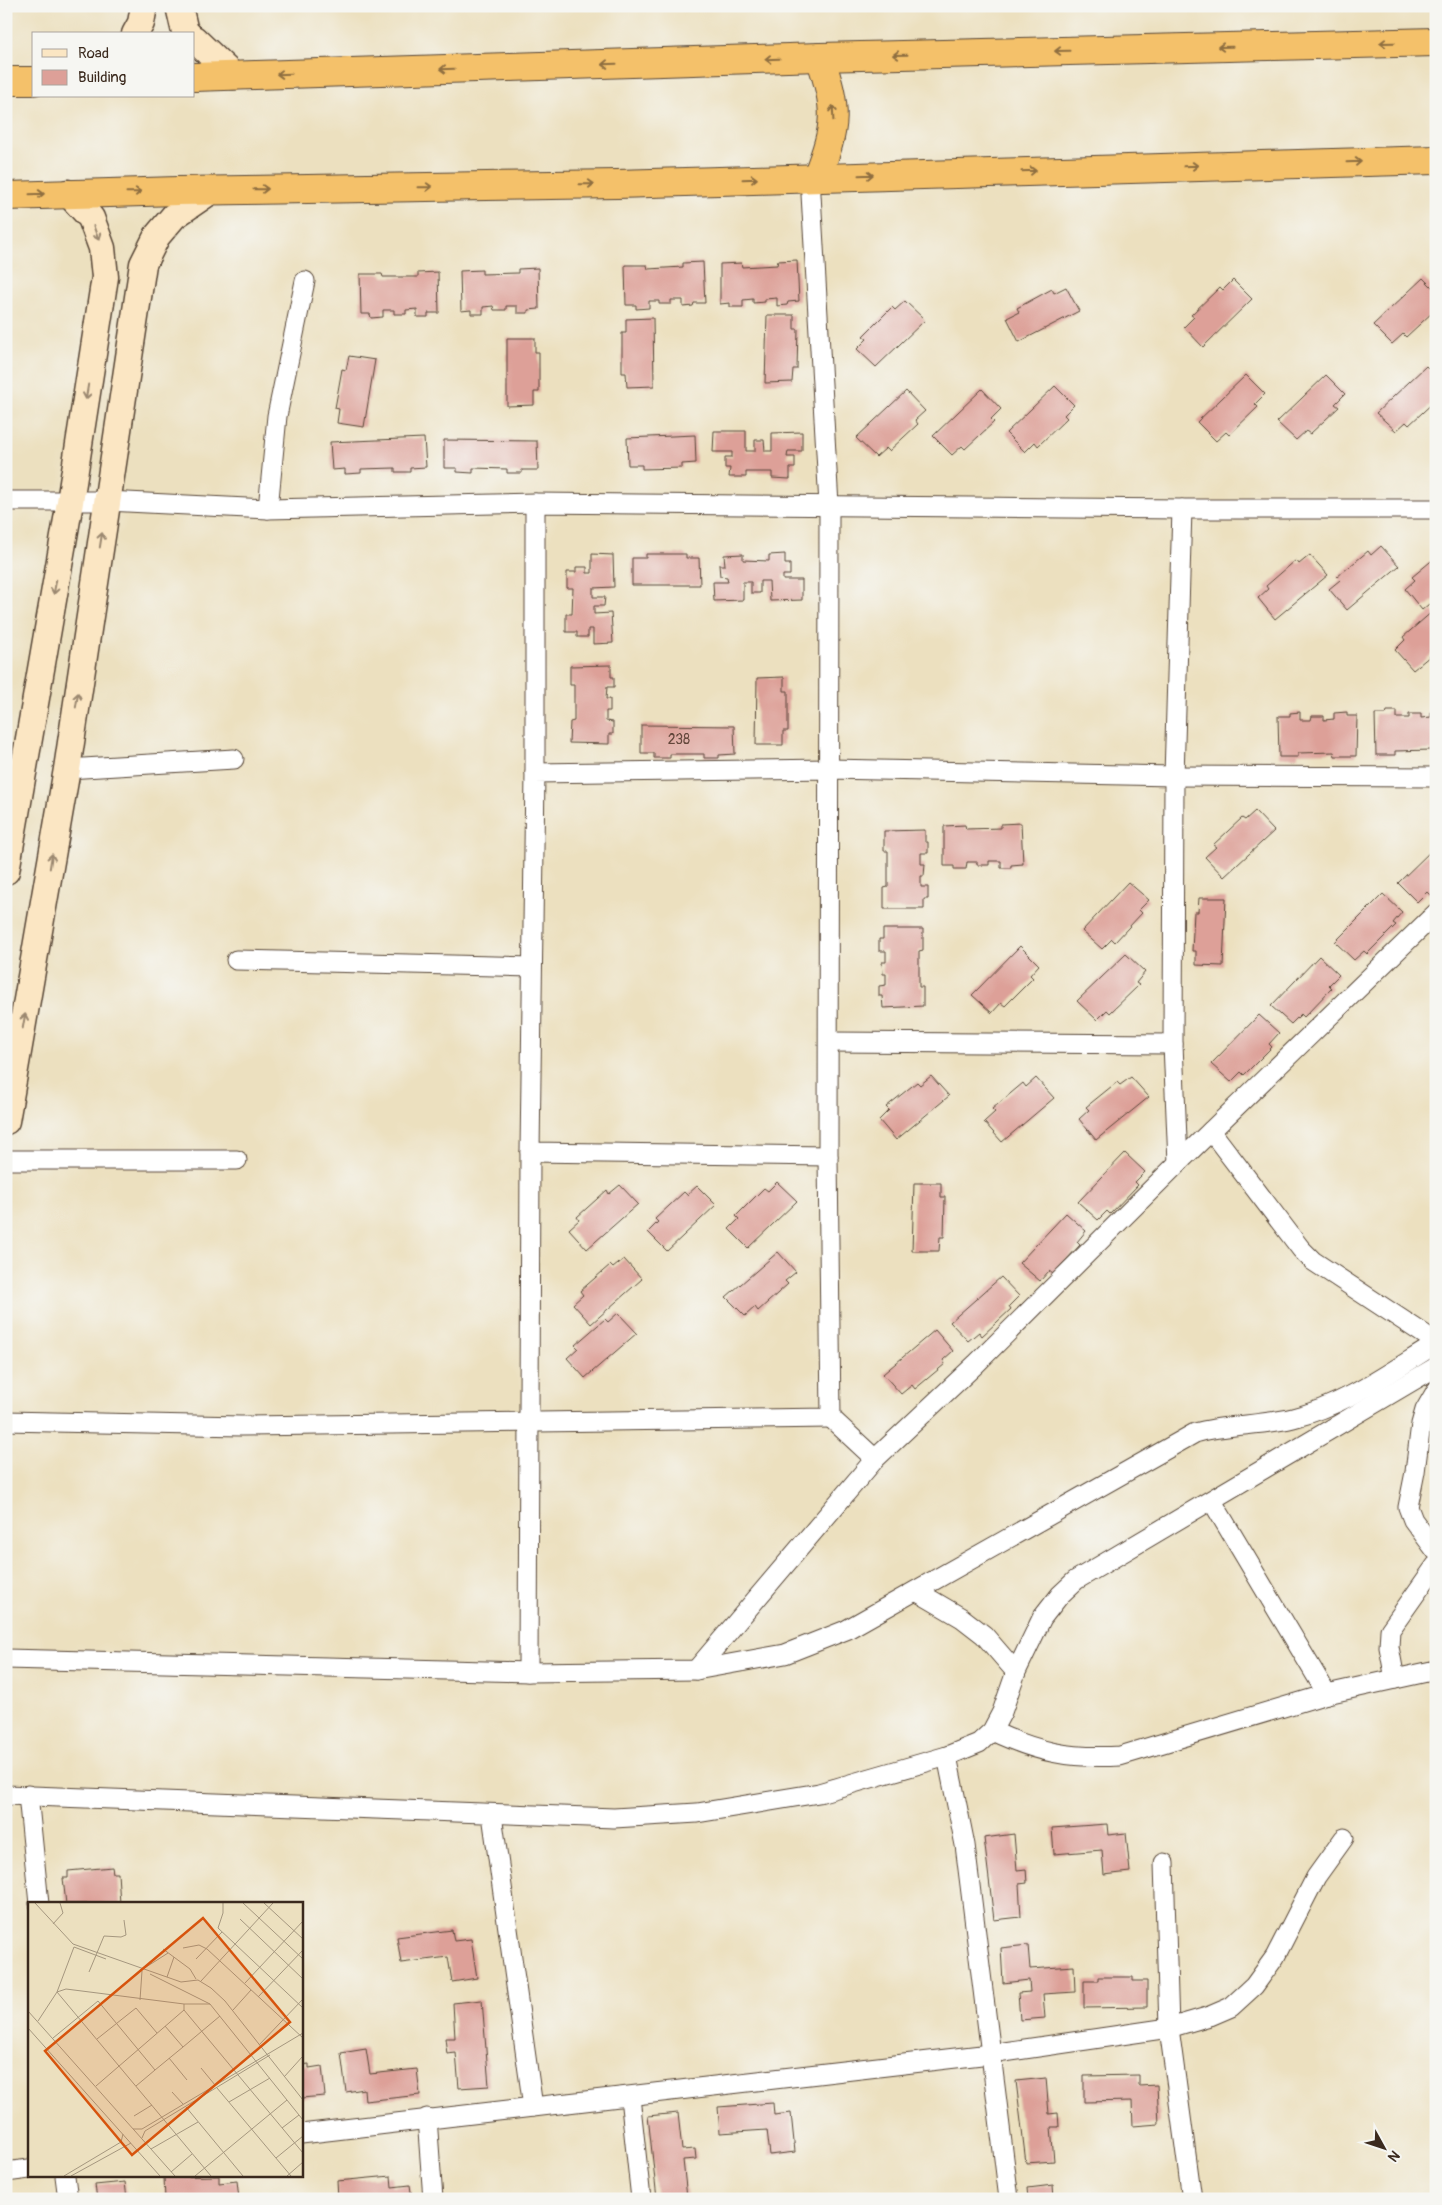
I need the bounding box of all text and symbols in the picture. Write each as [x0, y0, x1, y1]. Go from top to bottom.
legend [32, 32, 195, 98]
one-way arrow [1379, 39, 1395, 48]
one-way arrow [1217, 43, 1233, 52]
text: Road [78, 44, 109, 63]
one-way arrow [1054, 47, 1070, 56]
one-way arrow [892, 51, 908, 60]
one-way arrow [764, 54, 780, 64]
one-way arrow [601, 59, 618, 69]
one-way arrow [439, 64, 455, 74]
text: Building [78, 68, 126, 87]
one-way arrow [277, 69, 293, 79]
one-way arrow [829, 105, 838, 121]
one-way arrow [1345, 157, 1361, 167]
one-way arrow [1183, 162, 1199, 171]
one-way arrow [1020, 166, 1036, 176]
one-way arrow [858, 171, 874, 180]
one-way arrow [741, 174, 757, 184]
one-way arrow [579, 179, 595, 189]
one-way arrow [416, 182, 433, 192]
one-way arrow [252, 184, 269, 194]
one-way arrow [126, 187, 142, 197]
one-way arrow [29, 190, 45, 199]
one-way arrow [92, 224, 101, 240]
one-way arrow [82, 384, 92, 400]
one-way arrow [97, 532, 107, 548]
one-way arrow [49, 579, 59, 595]
one-way arrow [72, 693, 82, 709]
house number: 238 [668, 731, 690, 748]
one-way arrow [47, 853, 57, 869]
one-way arrow [19, 1013, 29, 1029]
inset map [28, 1902, 302, 2178]
north arrow [1360, 2122, 1410, 2172]
text: N [1384, 2147, 1403, 2165]

